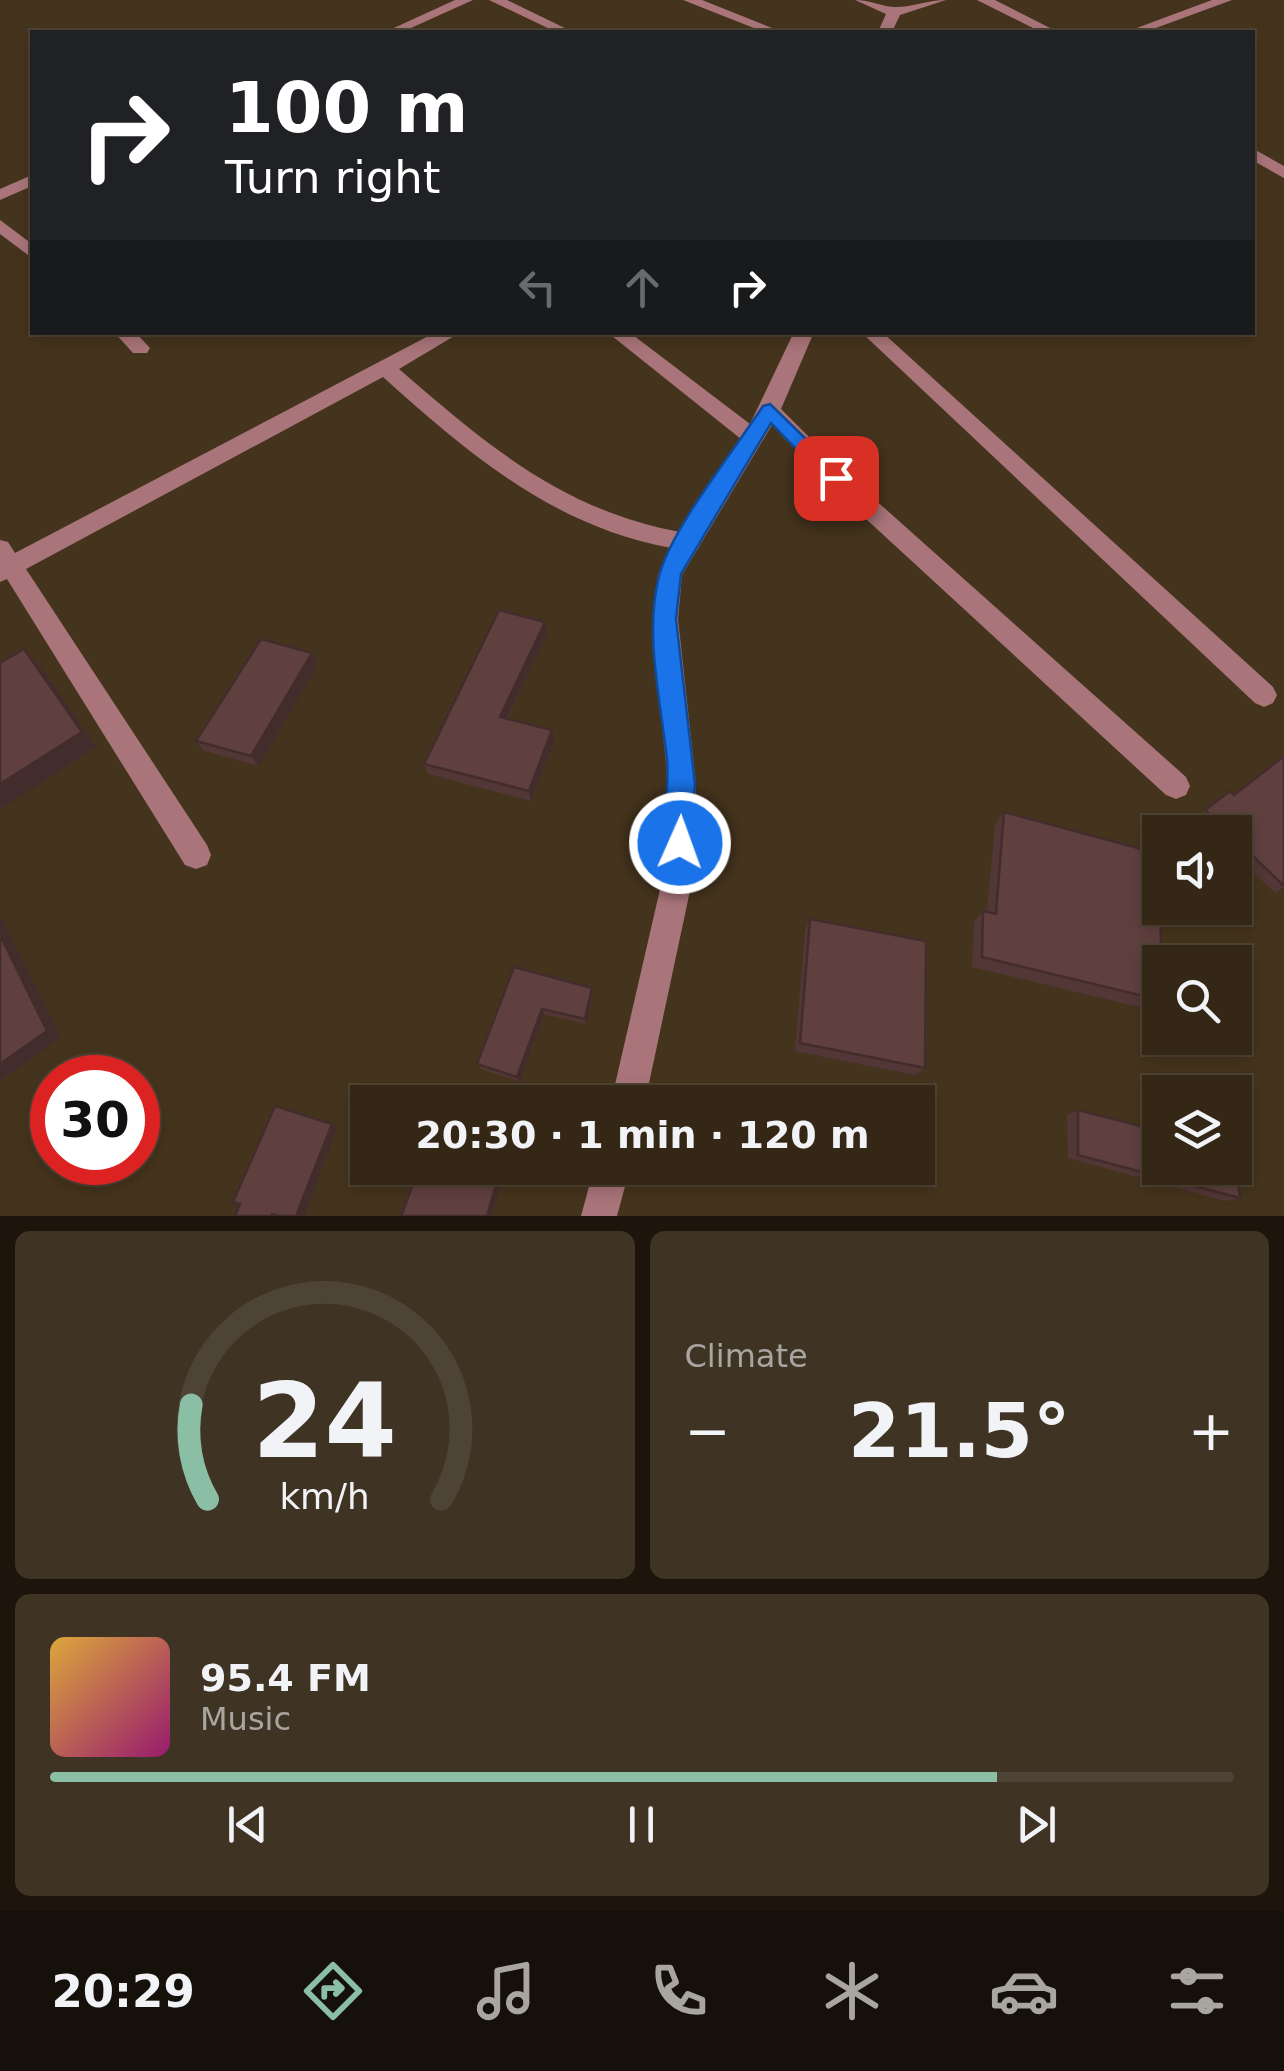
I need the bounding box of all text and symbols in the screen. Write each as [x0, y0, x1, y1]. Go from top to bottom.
text: 100 m [225, 67, 468, 149]
icon: right [60, 70, 190, 200]
text: Turn right [225, 151, 440, 204]
icon: left [510, 260, 565, 315]
icon: ahead [615, 260, 670, 315]
icon: right [720, 260, 775, 315]
pin [794, 436, 879, 521]
icon: arrive [809, 451, 864, 506]
position arrow [628, 791, 732, 895]
map controls [1142, 815, 1252, 1185]
button: sound [1142, 815, 1252, 925]
button: search [1142, 945, 1252, 1055]
speed limit sign: 30 [30, 1055, 160, 1185]
button: layers [1142, 1075, 1252, 1185]
text: 20:30 · 1 min · 120 m [415, 1113, 870, 1157]
text: Climate [685, 1337, 808, 1375]
text: 24 [252, 1360, 397, 1482]
text: 21.5° [848, 1387, 1071, 1475]
text: − [685, 1399, 731, 1463]
text: + [1188, 1399, 1234, 1463]
text: km/h [280, 1476, 370, 1517]
text: 95.4 FM [200, 1656, 371, 1700]
text: Music [200, 1700, 291, 1738]
icon: previous [220, 1797, 275, 1852]
icon: pause [614, 1797, 669, 1852]
icon: next [1009, 1797, 1064, 1852]
icon: directions [298, 1956, 368, 2026]
icon: music [471, 1956, 541, 2026]
icon: phone [644, 1956, 714, 2026]
icon: climate [817, 1956, 887, 2026]
icon: car [989, 1956, 1059, 2026]
icon: filters [1162, 1956, 1232, 2026]
text: 20:29 [51, 1965, 195, 2018]

